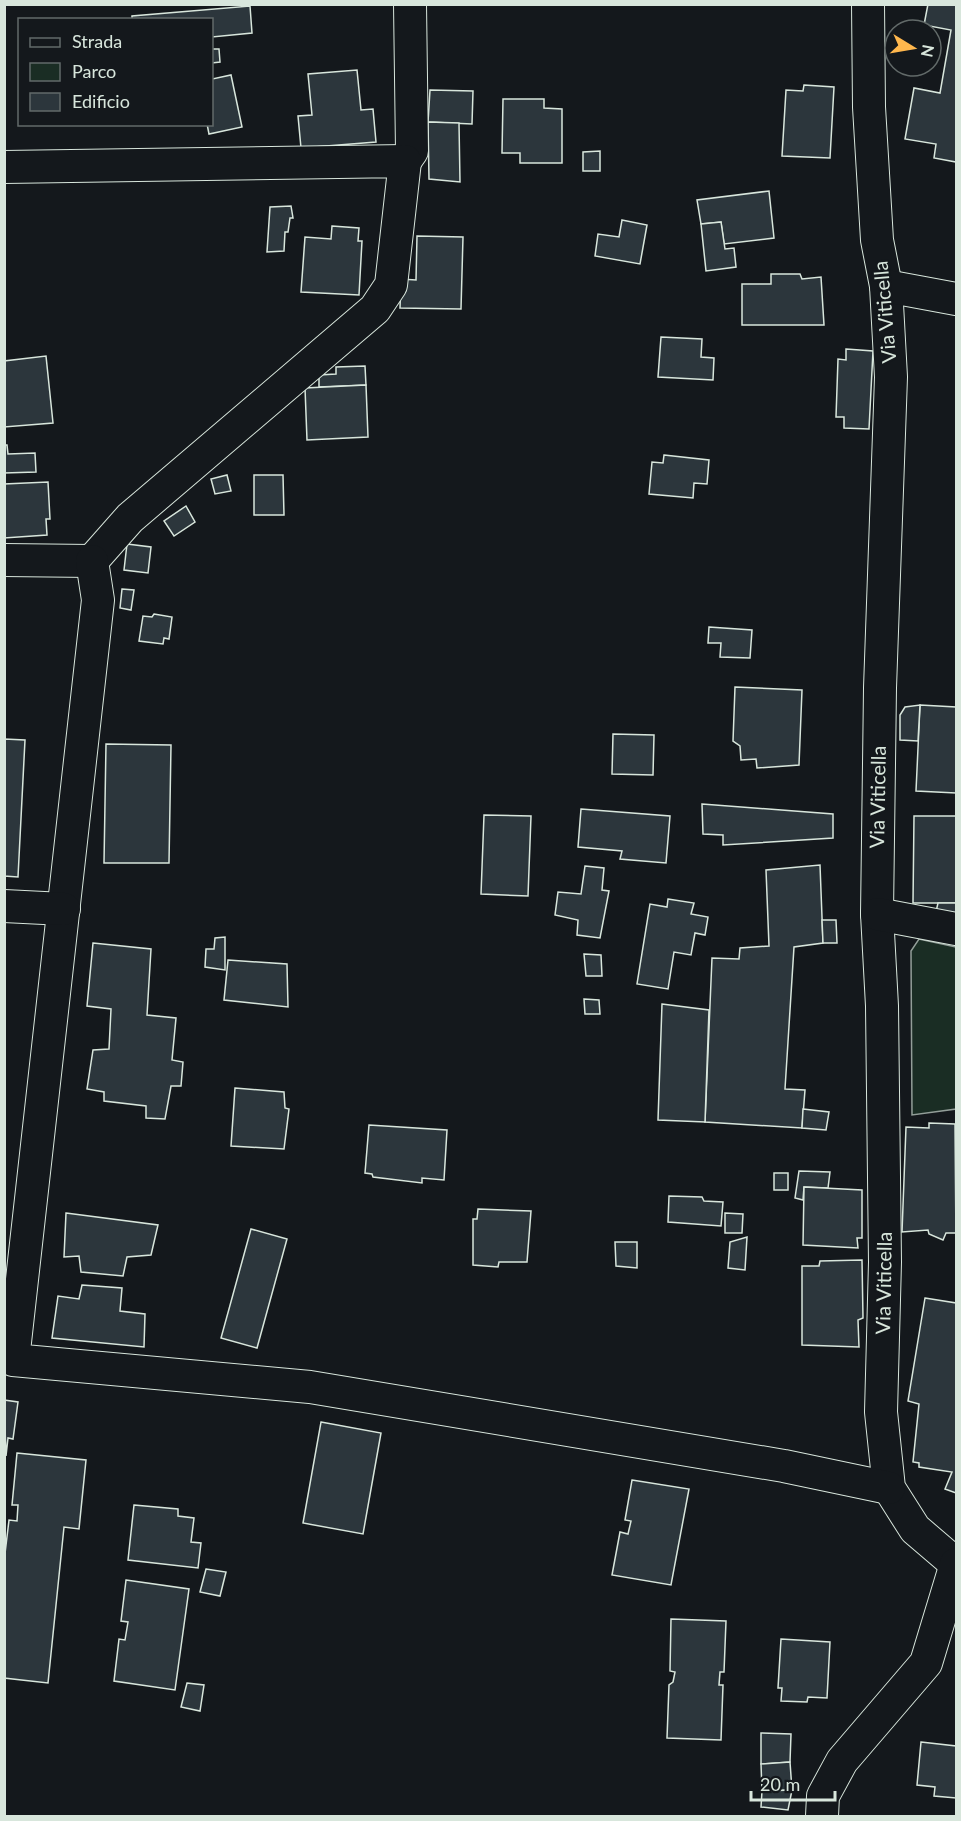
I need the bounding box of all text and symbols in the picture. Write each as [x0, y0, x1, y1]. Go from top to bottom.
legend [18, 18, 213, 126]
north arrow [883, 18, 943, 78]
text: Strada [72, 30, 122, 52]
text: N [918, 43, 939, 59]
text: Parco [72, 60, 116, 82]
text: Edificio [72, 90, 130, 112]
street label: Via Viticella [868, 260, 900, 364]
street label: Via Viticella [864, 745, 890, 849]
street label: Via Viticella [870, 1231, 896, 1335]
scale bar [751, 1764, 835, 1802]
text: 20 m [760, 1773, 800, 1795]

